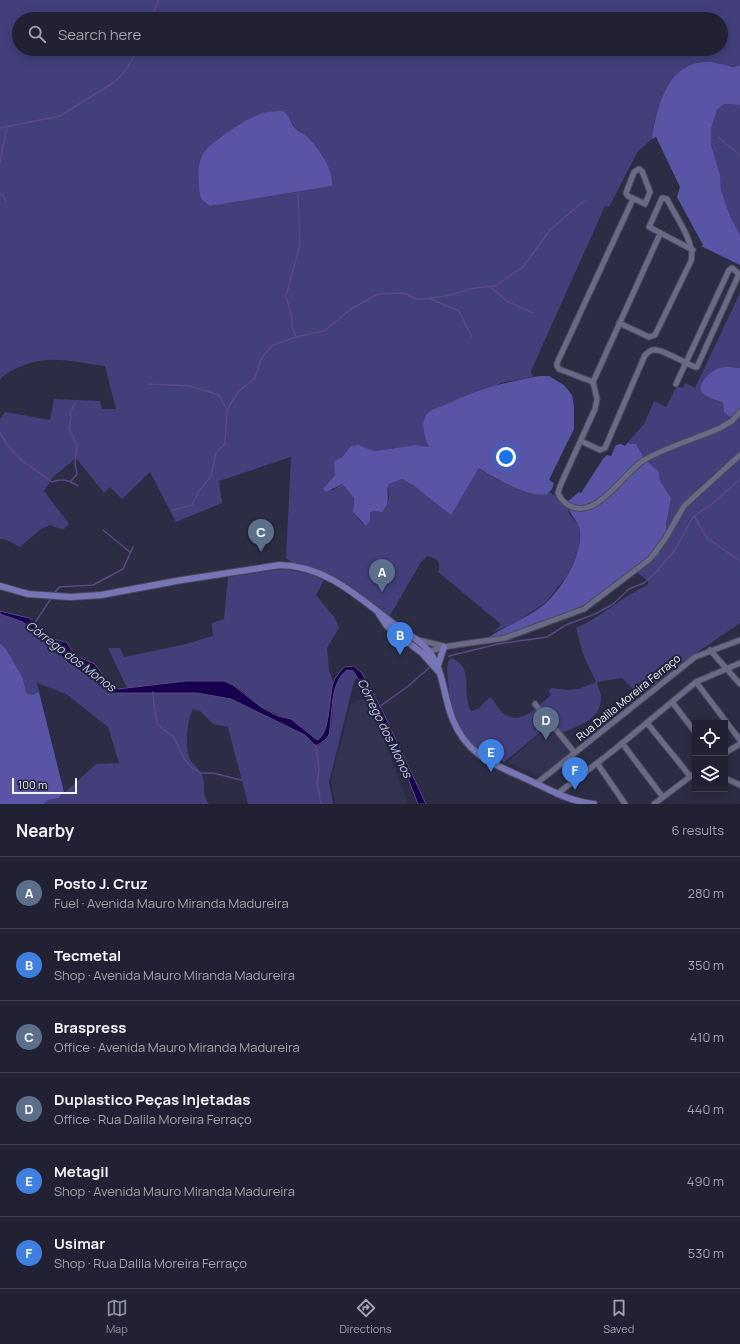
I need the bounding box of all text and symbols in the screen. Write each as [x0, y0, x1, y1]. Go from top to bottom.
search box [12, 12, 728, 56]
icon: search [26, 23, 48, 45]
text: Search here [58, 24, 141, 45]
your location [496, 447, 516, 467]
pin: C [248, 519, 274, 552]
pin: A [369, 559, 395, 592]
water label: Córrego dos Monos [23, 617, 121, 696]
pin: B [387, 622, 413, 655]
street label: Rua Dalila Moreira Ferraço [573, 650, 684, 744]
water label: Córrego dos Monos [354, 676, 417, 782]
pin: D [533, 707, 559, 740]
map controls [692, 720, 728, 792]
button: locate [692, 720, 728, 756]
pin: E [478, 739, 504, 772]
button: layers [692, 756, 728, 792]
pin: F [562, 757, 588, 790]
scale bar [12, 776, 77, 795]
text: 100 m [18, 777, 47, 792]
text: Nearby [16, 819, 74, 842]
text: 6 results [672, 821, 724, 839]
text: Posto J. Cruz [54, 873, 148, 894]
text: A [25, 884, 33, 902]
text: 280 m [687, 884, 724, 902]
text: Fuel · Avenida Mauro Miranda Madureira [54, 894, 289, 912]
text: Tecmetal [54, 945, 121, 966]
text: B [25, 956, 33, 974]
text: 350 m [688, 956, 724, 974]
text: Shop · Avenida Mauro Miranda Madureira [54, 966, 295, 984]
text: Braspress [54, 1017, 126, 1038]
text: C [24, 1028, 34, 1046]
text: 410 m [690, 1028, 724, 1046]
text: Office · Avenida Mauro Miranda Madureira [54, 1038, 300, 1056]
text: Duplastico Peças Injetadas [54, 1089, 250, 1110]
text: D [24, 1100, 34, 1118]
text: 440 m [687, 1100, 724, 1118]
text: Office · Rua Dalila Moreira Ferraço [54, 1110, 252, 1128]
text: Metagil [54, 1161, 109, 1182]
text: E [25, 1172, 33, 1190]
text: 490 m [687, 1172, 724, 1190]
text: Shop · Avenida Mauro Miranda Madureira [54, 1182, 295, 1200]
text: Usimar [54, 1233, 105, 1254]
text: F [26, 1244, 32, 1262]
text: 530 m [688, 1244, 724, 1262]
text: Shop · Rua Dalila Moreira Ferraço [54, 1254, 247, 1272]
tab: Map [106, 1297, 128, 1336]
tab: Directions [339, 1297, 392, 1336]
tab: Saved [603, 1297, 634, 1336]

